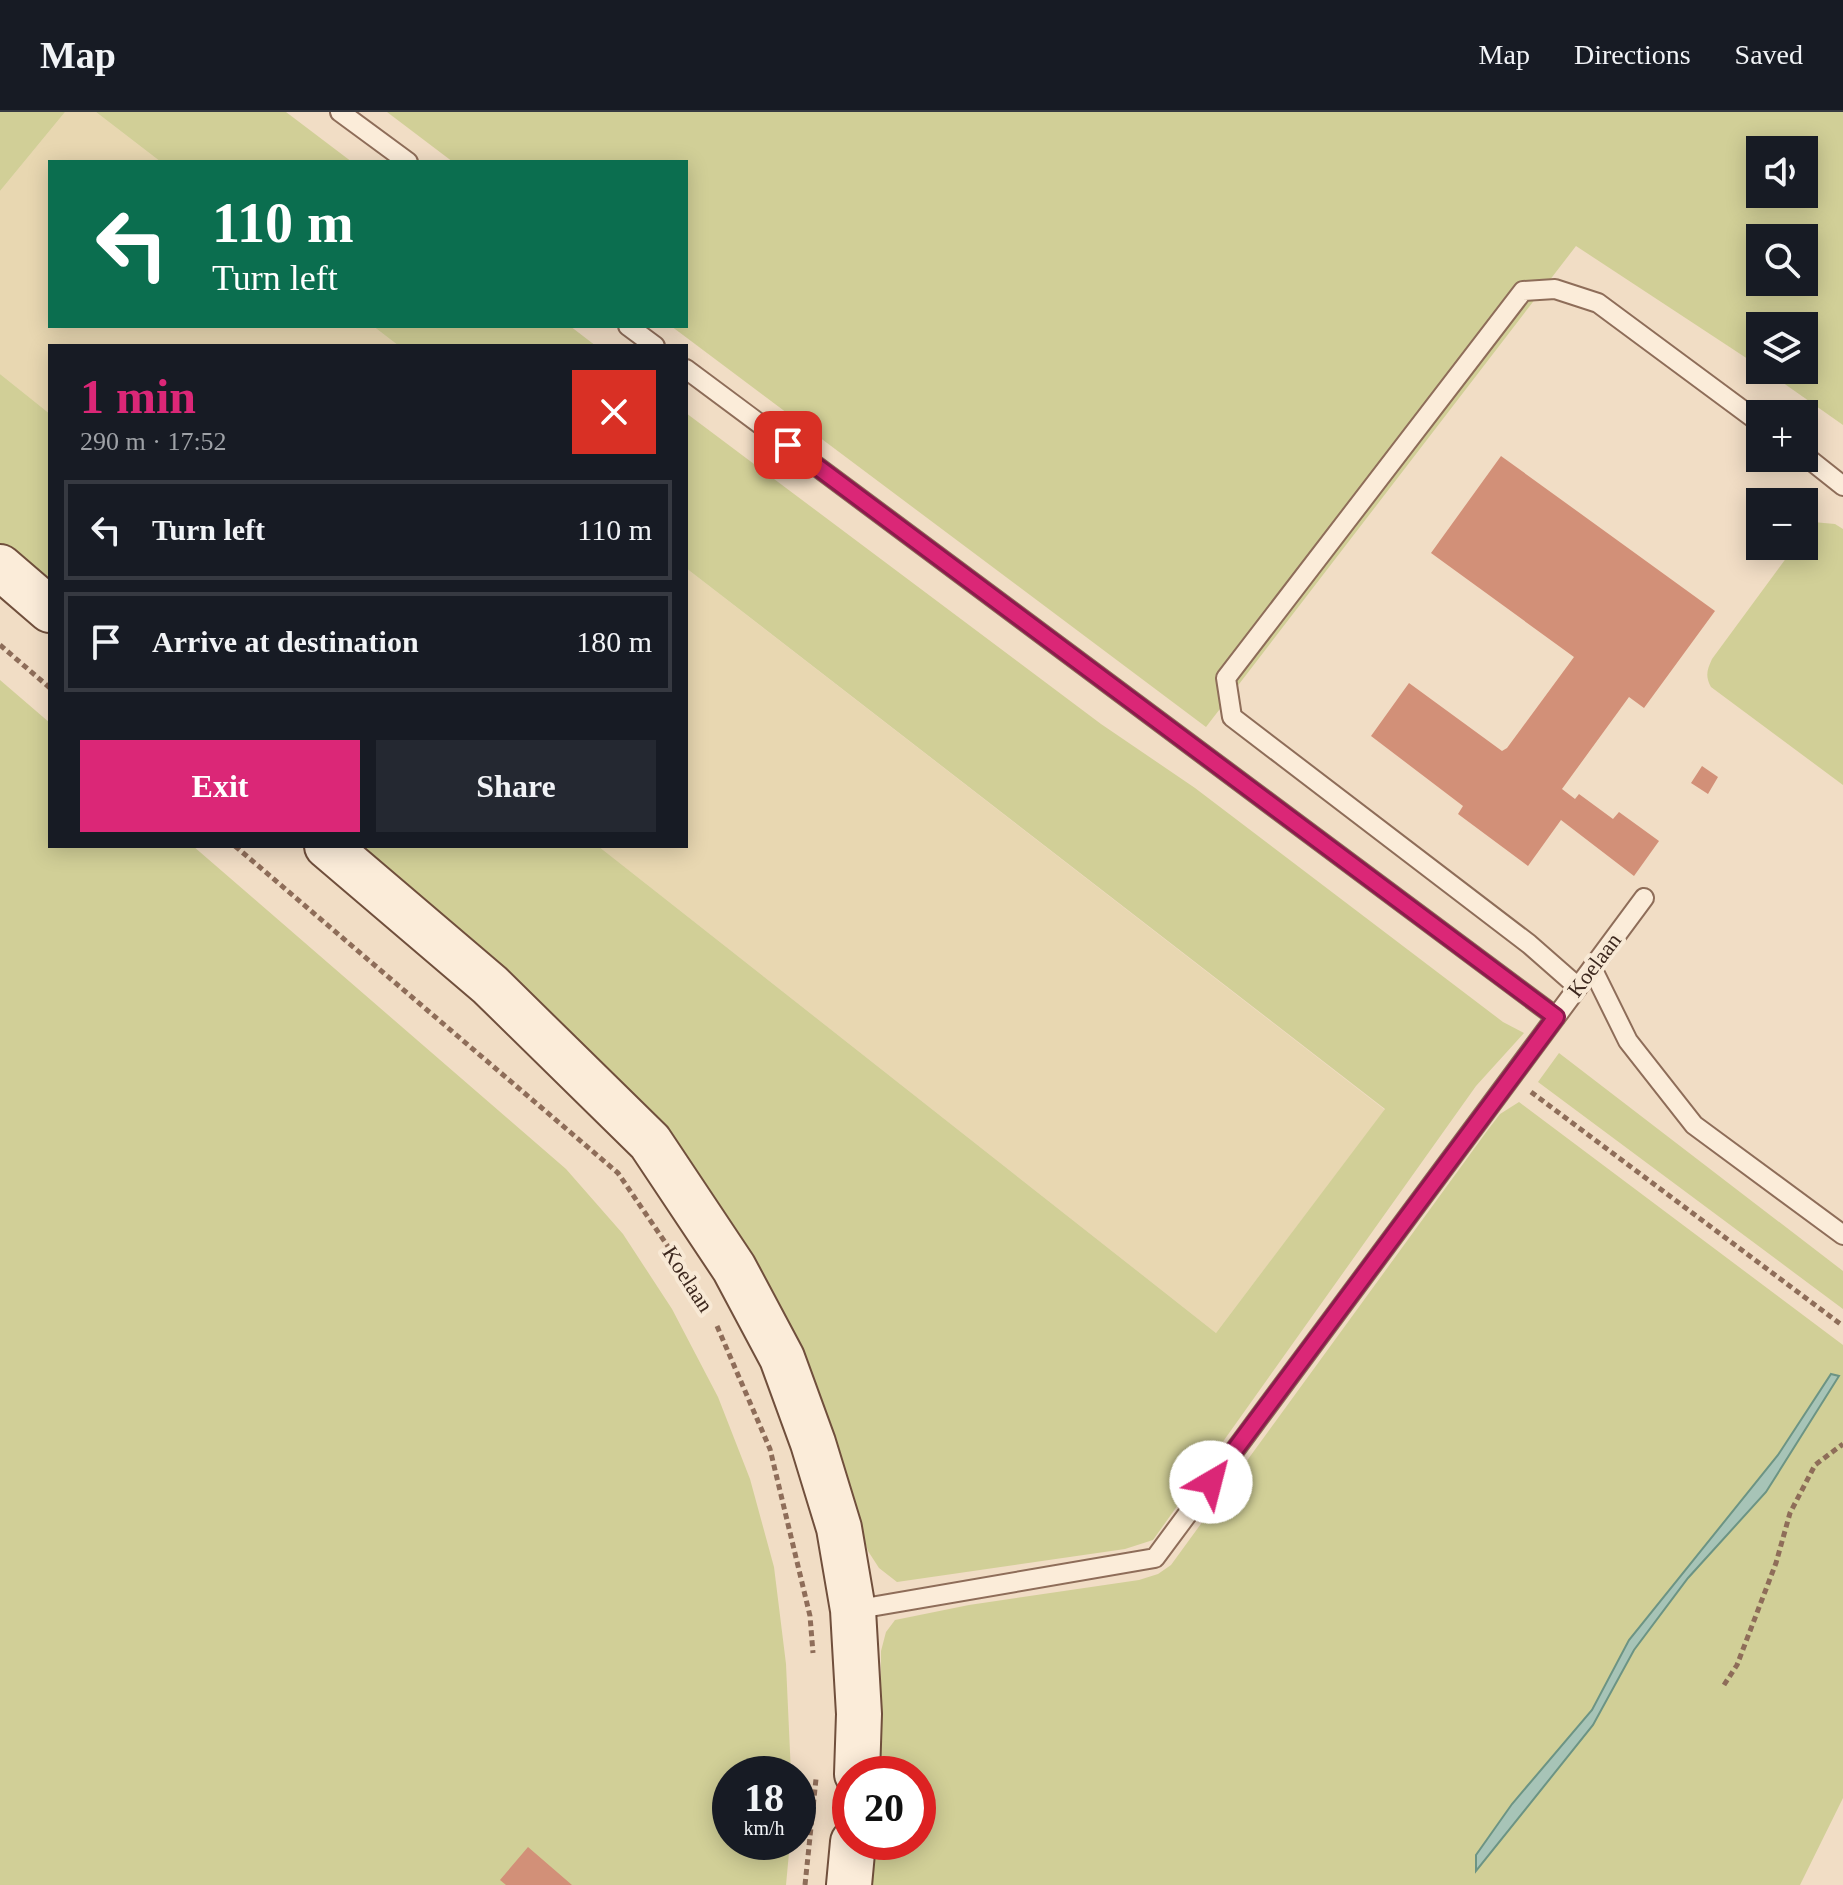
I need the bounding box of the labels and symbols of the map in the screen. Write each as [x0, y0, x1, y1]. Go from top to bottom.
pin [754, 411, 822, 479]
street label: Koelaan [1562, 928, 1626, 1002]
street label: Koelaan [658, 1241, 718, 1317]
position arrow [1169, 1440, 1253, 1524]
speed limit sign: 20 [832, 1756, 936, 1860]

